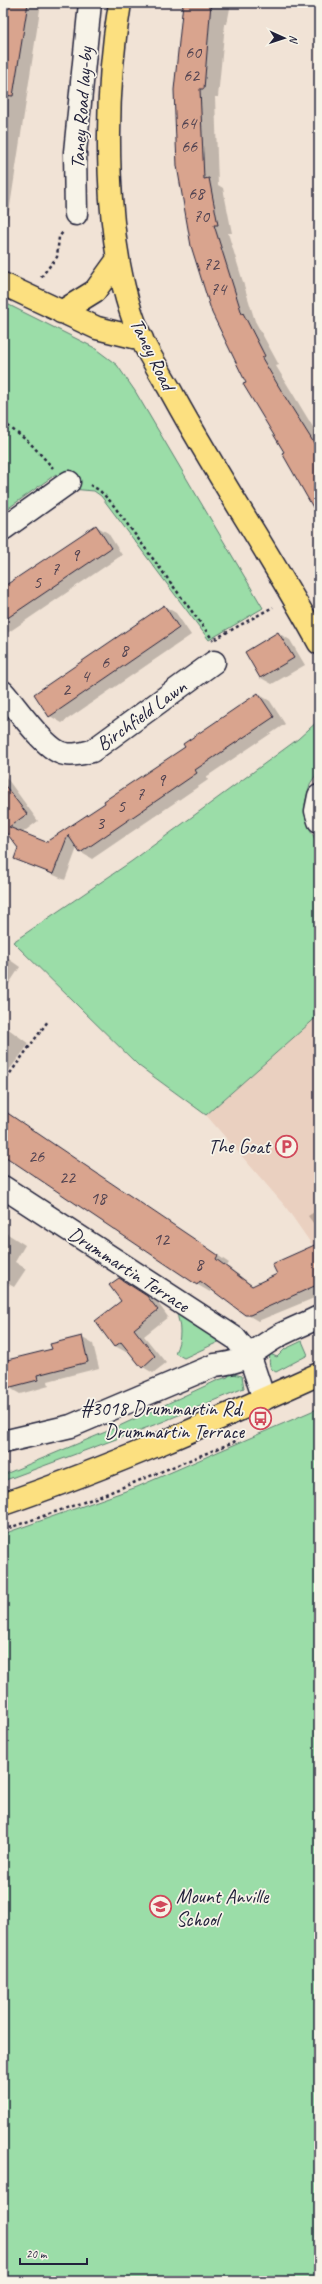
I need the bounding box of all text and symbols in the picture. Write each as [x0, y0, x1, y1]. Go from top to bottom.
north arrow [264, 18, 304, 58]
text: N [287, 35, 301, 44]
house number: 60 [185, 41, 203, 63]
street label: Taney Road lay-by [65, 45, 98, 170]
house number: 62 [183, 64, 201, 86]
house number: 64 [180, 112, 198, 134]
house number: 66 [181, 135, 198, 157]
house number: 68 [188, 182, 206, 204]
house number: 70 [193, 205, 211, 227]
house number: 72 [203, 253, 221, 275]
house number: 74 [210, 278, 228, 300]
street label: Taney Road [124, 314, 182, 397]
house number: 9 [71, 544, 81, 566]
house number: 7 [51, 558, 60, 580]
house number: 5 [33, 571, 42, 593]
house number: 8 [120, 639, 130, 661]
house number: 6 [101, 651, 110, 673]
house number: 4 [81, 665, 91, 687]
street label: Birchfield Lawn [91, 674, 192, 757]
house number: 2 [62, 678, 72, 700]
house number: 9 [157, 769, 167, 791]
house number: 7 [136, 783, 145, 805]
house number: 5 [117, 795, 126, 817]
house number: 3 [96, 812, 106, 834]
parking icon: The Goat [273, 1133, 299, 1159]
place label: The Goat [208, 1134, 272, 1159]
house number: 26 [28, 1145, 45, 1167]
house number: 22 [59, 1166, 77, 1188]
house number: 18 [90, 1187, 108, 1209]
street label: Drummartin Terrace [63, 1221, 195, 1319]
house number: 12 [153, 1228, 171, 1250]
house number: 8 [195, 1253, 205, 1275]
place label: #3018 Drummartin Rd, Drummartin Terrace [80, 1396, 245, 1444]
bus stop icon: #3018 Drummartin Rd, Drummartin Terrace [247, 1406, 273, 1432]
place label: Mount Anville School [176, 1884, 270, 1932]
school or university icon: Mount Anville School [148, 1894, 174, 1920]
scale bar [20, 2240, 87, 2266]
text: 20 m [26, 2246, 48, 2262]

